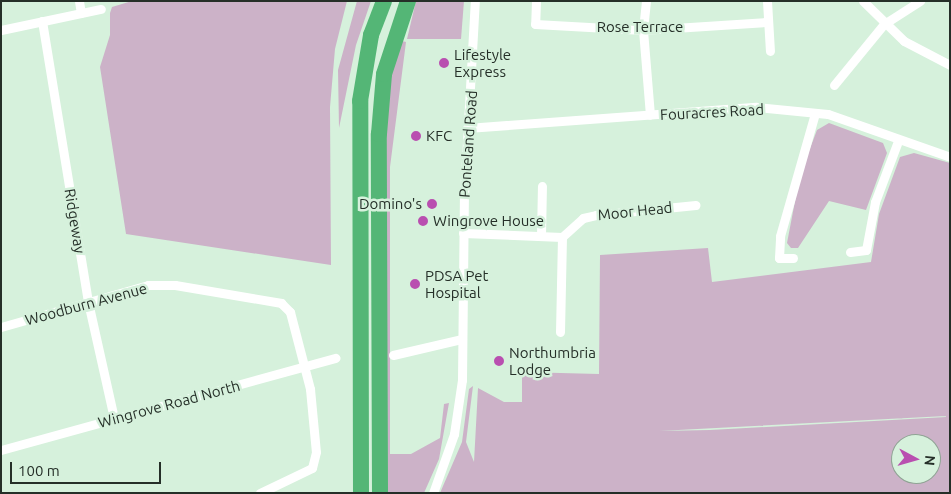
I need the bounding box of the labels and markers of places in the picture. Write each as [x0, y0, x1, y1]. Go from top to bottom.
place label: Lifestyle Express [454, 45, 511, 80]
marker: Lifestyle Express [438, 57, 450, 69]
place label: KFC [426, 127, 452, 145]
marker: KFC [410, 130, 422, 142]
place label: Domino's [359, 195, 422, 213]
marker: Domino's [426, 198, 438, 210]
place label: Wingrove House [433, 212, 544, 230]
marker: Wingrove House [417, 215, 429, 227]
place label: PDSA Pet Hospital [425, 266, 488, 301]
marker: PDSA Pet Hospital [409, 278, 421, 290]
place label: Northumbria Lodge [509, 343, 596, 378]
marker: Northumbria Lodge [493, 355, 505, 367]

